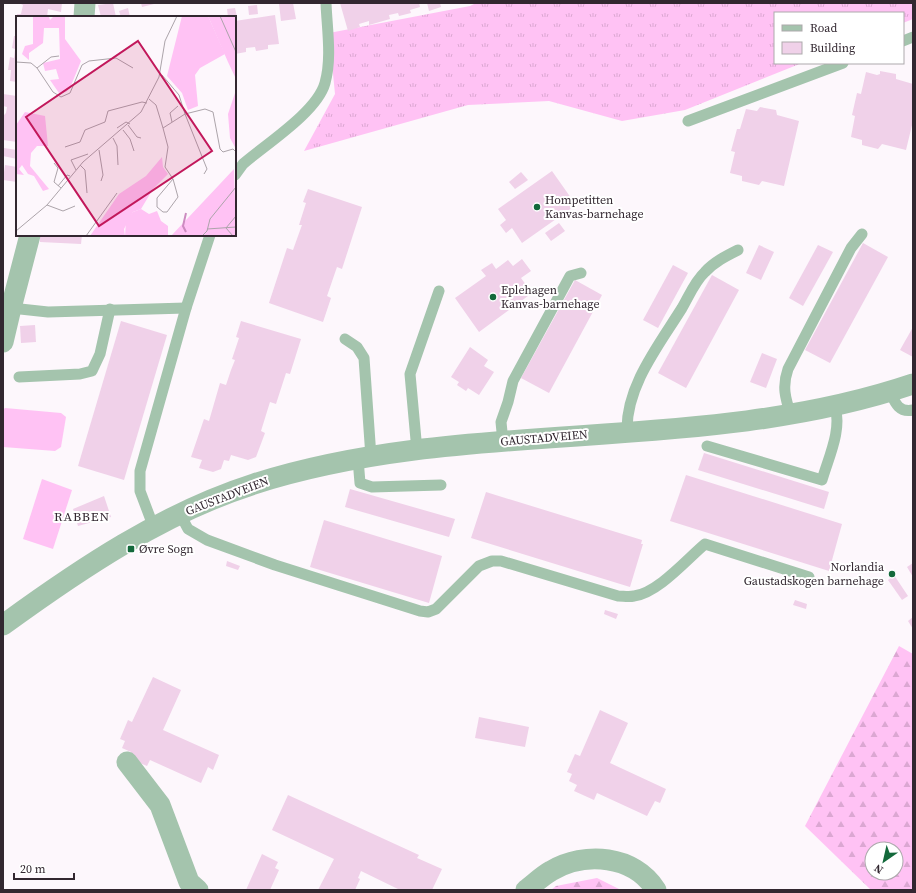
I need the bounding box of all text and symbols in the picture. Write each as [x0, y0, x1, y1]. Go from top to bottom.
legend [774, 12, 904, 64]
inset map [16, 16, 236, 236]
text: Road [810, 20, 837, 36]
text: Building [810, 40, 855, 56]
place label: Hompetitten Kanvas-barnehage [545, 192, 644, 222]
marker: Hompetitten Kanvas-barnehage [532, 202, 542, 212]
place label: Eplehagen Kanvas-barnehage [501, 282, 600, 312]
marker: Eplehagen Kanvas-barnehage [488, 292, 498, 302]
street label: GAUSTADVEIEN [500, 426, 589, 450]
street label: GAUSTADVEIEN [183, 473, 271, 519]
district label: RABBEN [54, 508, 110, 525]
place label: Øvre Sogn [139, 541, 194, 557]
marker: Øvre Sogn [126, 544, 136, 554]
place label: Norlandia Gaustadskogen barnehage [744, 559, 885, 589]
marker: Norlandia Gaustadskogen barnehage [887, 569, 897, 579]
north arrow [864, 841, 904, 881]
scale bar [14, 855, 74, 881]
text: N [871, 860, 886, 877]
text: 20 m [20, 861, 46, 877]

